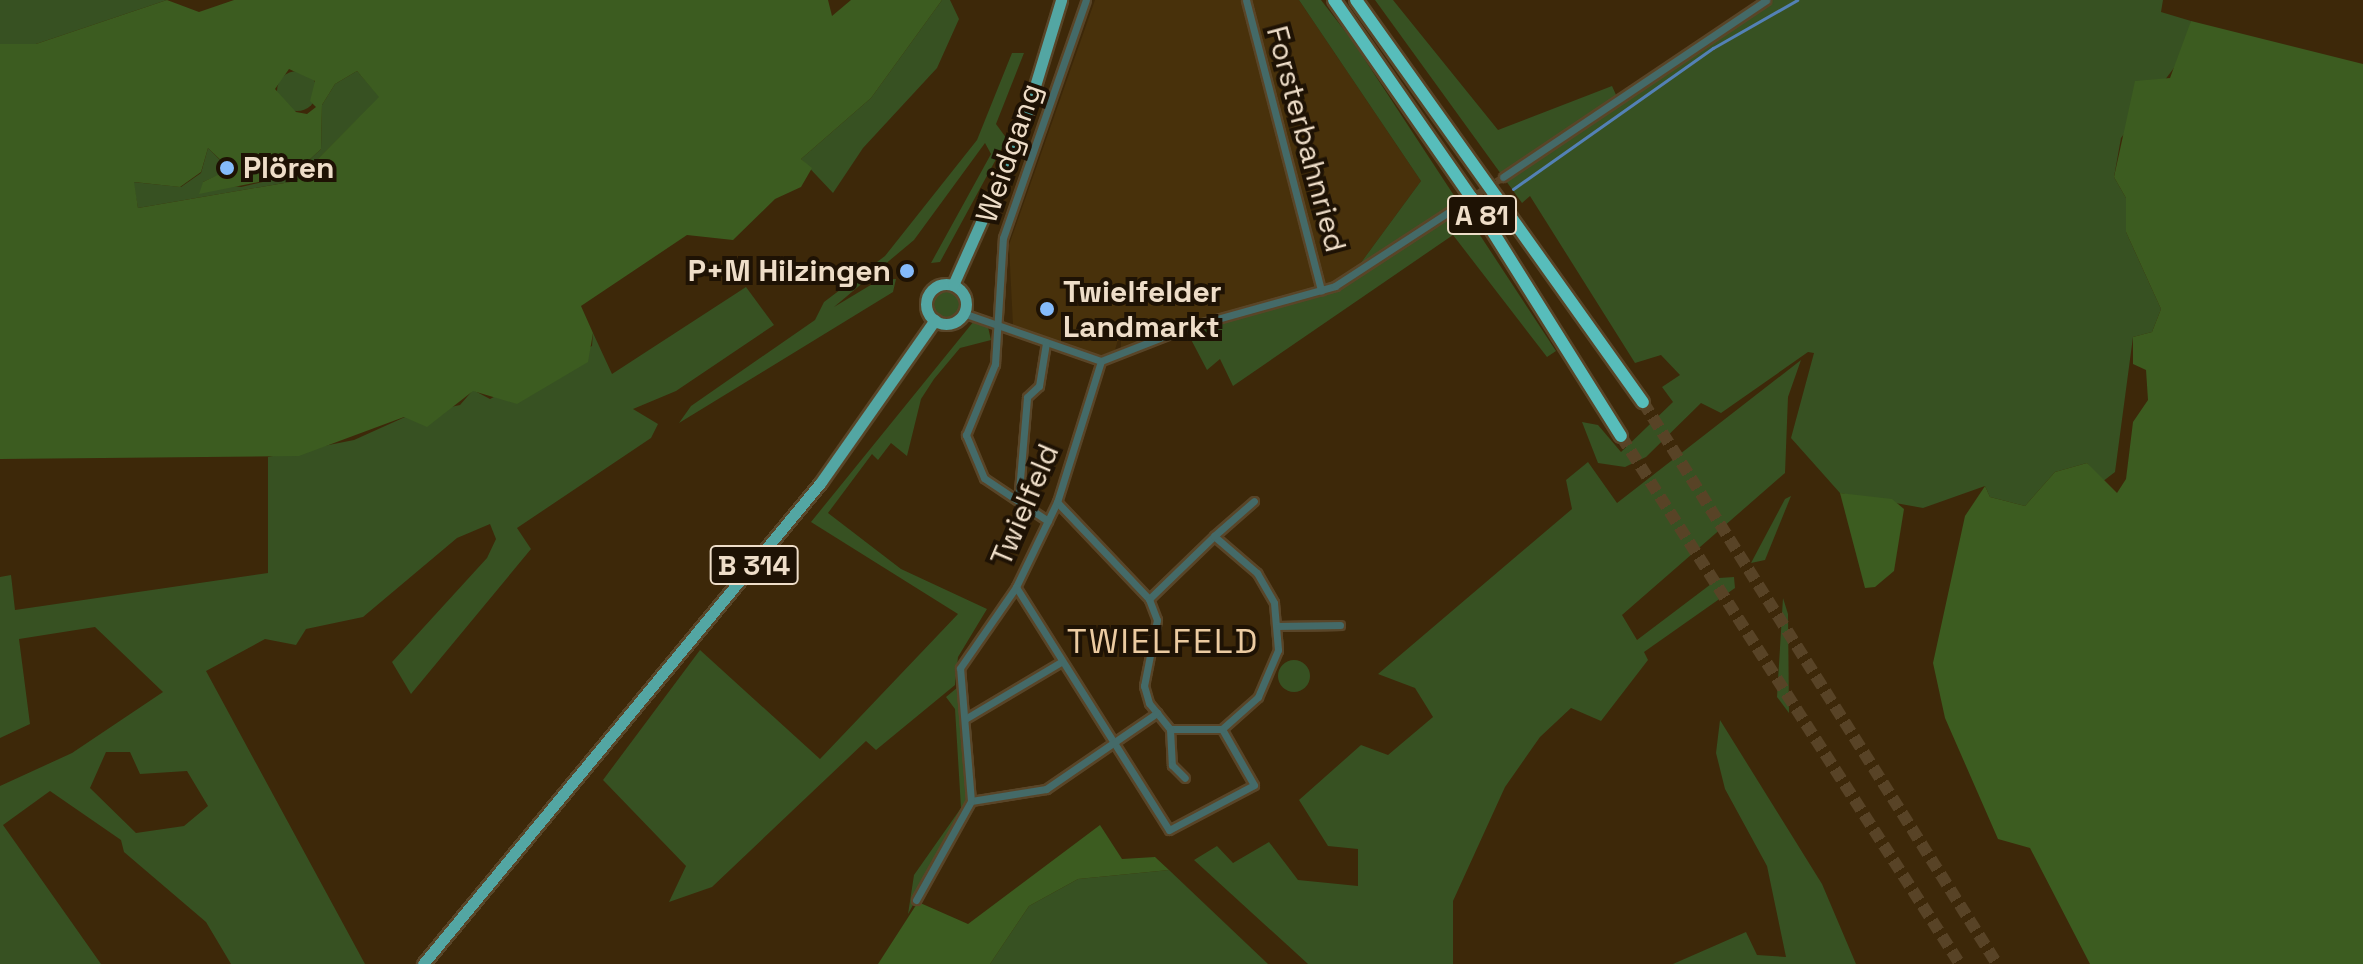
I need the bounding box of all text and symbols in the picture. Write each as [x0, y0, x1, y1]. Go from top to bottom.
street label: Forsterbahnried [1259, 22, 1353, 256]
street label: Weidgang [968, 79, 1050, 227]
place label: Plören [243, 150, 335, 186]
marker: Plören [218, 159, 236, 177]
road number: A 81 [1446, 191, 1518, 239]
place label: P+M Hilzingen [688, 253, 891, 289]
marker: P+M Hilzingen [898, 262, 916, 280]
place label: Twielfelder Landmarkt [1063, 274, 1222, 344]
marker: Twielfelder Landmarkt [1038, 300, 1056, 318]
street label: Twielfeld [983, 439, 1067, 571]
road number: B 314 [708, 541, 800, 589]
district label: TWIELFELD [1067, 622, 1259, 662]

